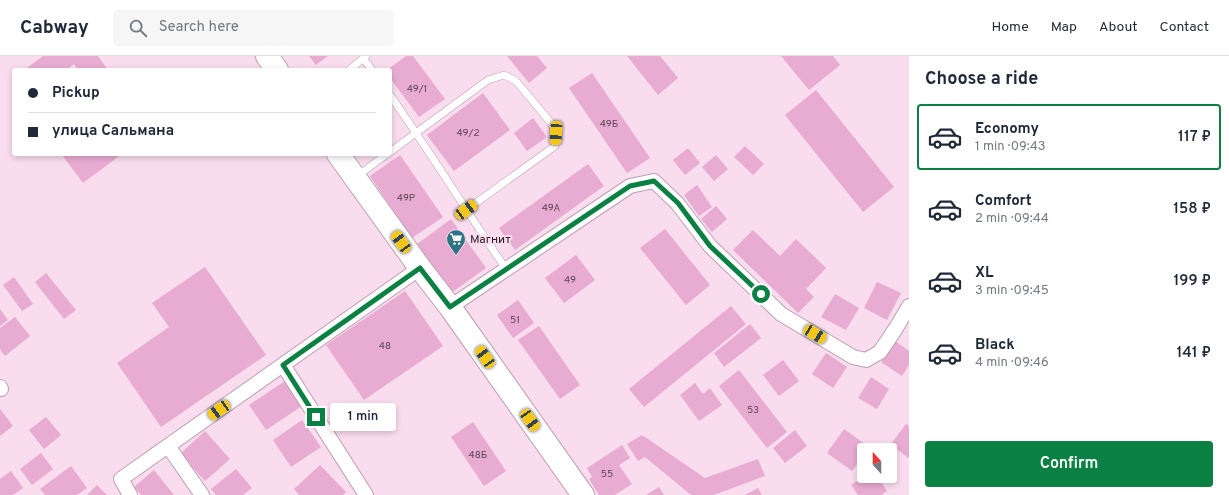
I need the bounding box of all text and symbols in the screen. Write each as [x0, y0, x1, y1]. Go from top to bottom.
search box [113, 10, 393, 46]
text: Cabway [20, 16, 89, 40]
icon: search [127, 17, 149, 39]
text: Search here [159, 18, 239, 37]
text: Home [992, 19, 1029, 36]
text: Map [1051, 19, 1077, 36]
text: About [1099, 19, 1138, 36]
text: Contact [1160, 19, 1209, 36]
text: Choose a ride [925, 68, 1038, 91]
house number: 49/1 [407, 83, 427, 96]
text: Pickup [52, 84, 100, 103]
house number: 49Б [600, 118, 618, 131]
icon: car [927, 119, 963, 155]
text: Economy [975, 120, 1039, 139]
car [549, 121, 563, 145]
text: улица Сальмана [52, 122, 174, 141]
house number: 49/2 [456, 127, 480, 140]
text: 117 ₽ [1178, 128, 1211, 147]
text: 1 min · 09:43 [975, 139, 1046, 155]
icon: car [927, 191, 963, 227]
house number: 49Р [397, 192, 415, 205]
text: Comfort [975, 192, 1032, 211]
car [453, 198, 479, 222]
text: 158 ₽ [1173, 200, 1211, 219]
house number: 49А [542, 202, 560, 215]
text: 2 min · 09:44 [975, 211, 1049, 227]
supermarket icon: Магнит [445, 228, 467, 256]
car [389, 229, 413, 255]
place label: Магнит [470, 232, 511, 248]
icon: car [927, 263, 963, 299]
text: XL [975, 264, 993, 283]
text: 199 ₽ [1173, 272, 1211, 291]
house number: 49 [564, 274, 576, 287]
text: 3 min · 09:45 [975, 283, 1049, 299]
route start [752, 285, 770, 303]
house number: 51 [510, 314, 520, 327]
car [802, 323, 828, 345]
icon: car [927, 335, 963, 371]
text: Black [975, 336, 1015, 355]
house number: 48 [379, 340, 391, 353]
car [473, 344, 497, 370]
text: 141 ₽ [1176, 344, 1211, 363]
text: 4 min · 09:46 [975, 355, 1049, 371]
car [206, 398, 232, 422]
callout: 1 min [330, 403, 396, 431]
house number: 53 [747, 404, 759, 417]
car [518, 407, 542, 433]
route end [307, 408, 325, 426]
text: 1 min [348, 409, 378, 425]
button: Confirm [925, 441, 1213, 487]
north arrow [857, 443, 897, 483]
map controls [857, 443, 897, 483]
house number: 48Б [469, 449, 487, 462]
house number: 55 [601, 468, 613, 481]

